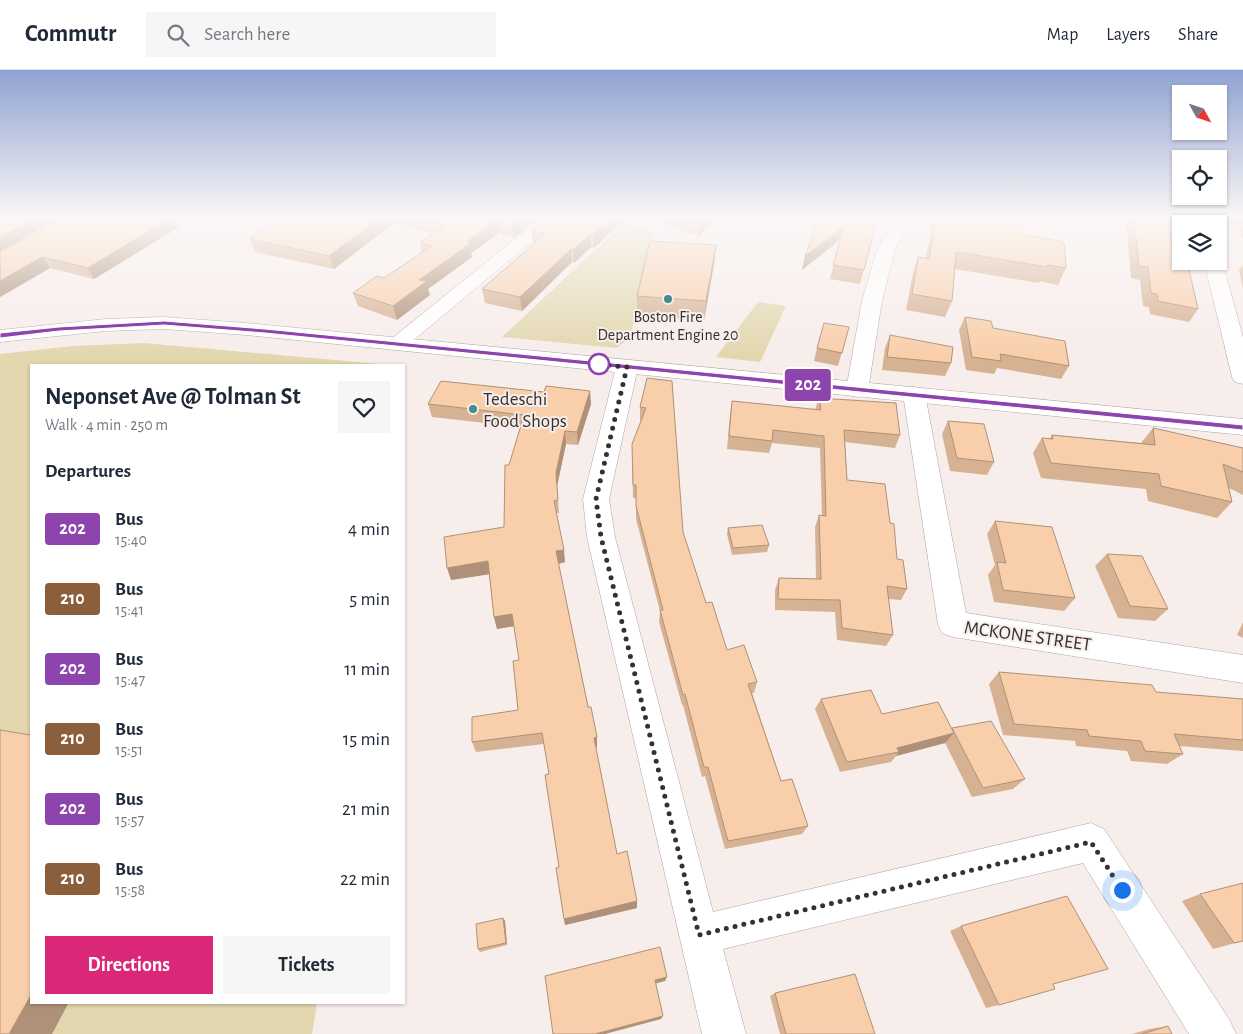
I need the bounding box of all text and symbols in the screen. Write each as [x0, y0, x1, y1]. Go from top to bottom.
search box [146, 12, 496, 57]
icon: search [164, 21, 192, 49]
text: Commutr [25, 22, 116, 46]
text: Search here [204, 25, 290, 44]
text: Map [1047, 26, 1078, 44]
text: Layers [1106, 26, 1150, 44]
text: Share [1178, 26, 1218, 44]
north arrow [1172, 85, 1228, 140]
map controls [1172, 85, 1227, 270]
button: locate [1172, 150, 1227, 205]
button: layers [1172, 215, 1227, 270]
marker: Boston Fire Department Engine 20 [662, 293, 674, 305]
place label: Boston Fire Department Engine 20 [597, 309, 739, 343]
unlabelled marker [588, 353, 610, 375]
line badge: 202 [779, 369, 837, 401]
text: 202 [795, 376, 821, 394]
button: heart [338, 381, 390, 433]
text: Neponset Ave @ Tolman St [45, 385, 301, 409]
place label: Tedeschi Food Shops [483, 390, 567, 431]
marker: Tedeschi Food Shops [467, 403, 479, 415]
text: Walk · 4 min · 250 m [45, 417, 168, 433]
text: Departures [45, 462, 131, 481]
text: Bus [115, 510, 143, 529]
text: 202 [59, 520, 86, 538]
text: 4 min [348, 520, 390, 539]
text: 15:40 [115, 532, 147, 548]
text: Bus [115, 580, 143, 599]
text: 210 [60, 590, 85, 608]
text: 5 min [349, 590, 390, 609]
text: 15:41 [115, 602, 144, 618]
street label: MCKONE STREET [963, 618, 1093, 655]
text: Bus [115, 650, 143, 669]
text: 202 [59, 660, 86, 678]
text: 11 min [344, 660, 390, 679]
text: 15:47 [115, 672, 145, 688]
text: Bus [115, 720, 143, 739]
text: 210 [60, 730, 85, 748]
text: 15 min [343, 730, 390, 749]
text: 15:51 [115, 742, 143, 758]
text: Bus [115, 790, 143, 809]
text: 202 [59, 800, 86, 818]
text: 21 min [342, 800, 390, 819]
text: 15:57 [115, 812, 144, 828]
text: Bus [115, 860, 143, 879]
text: 210 [60, 870, 85, 888]
text: 22 min [340, 870, 390, 889]
your location [1110, 878, 1135, 903]
text: 15:58 [115, 882, 145, 898]
button: Directions [45, 936, 213, 994]
button: Tickets [223, 936, 390, 994]

